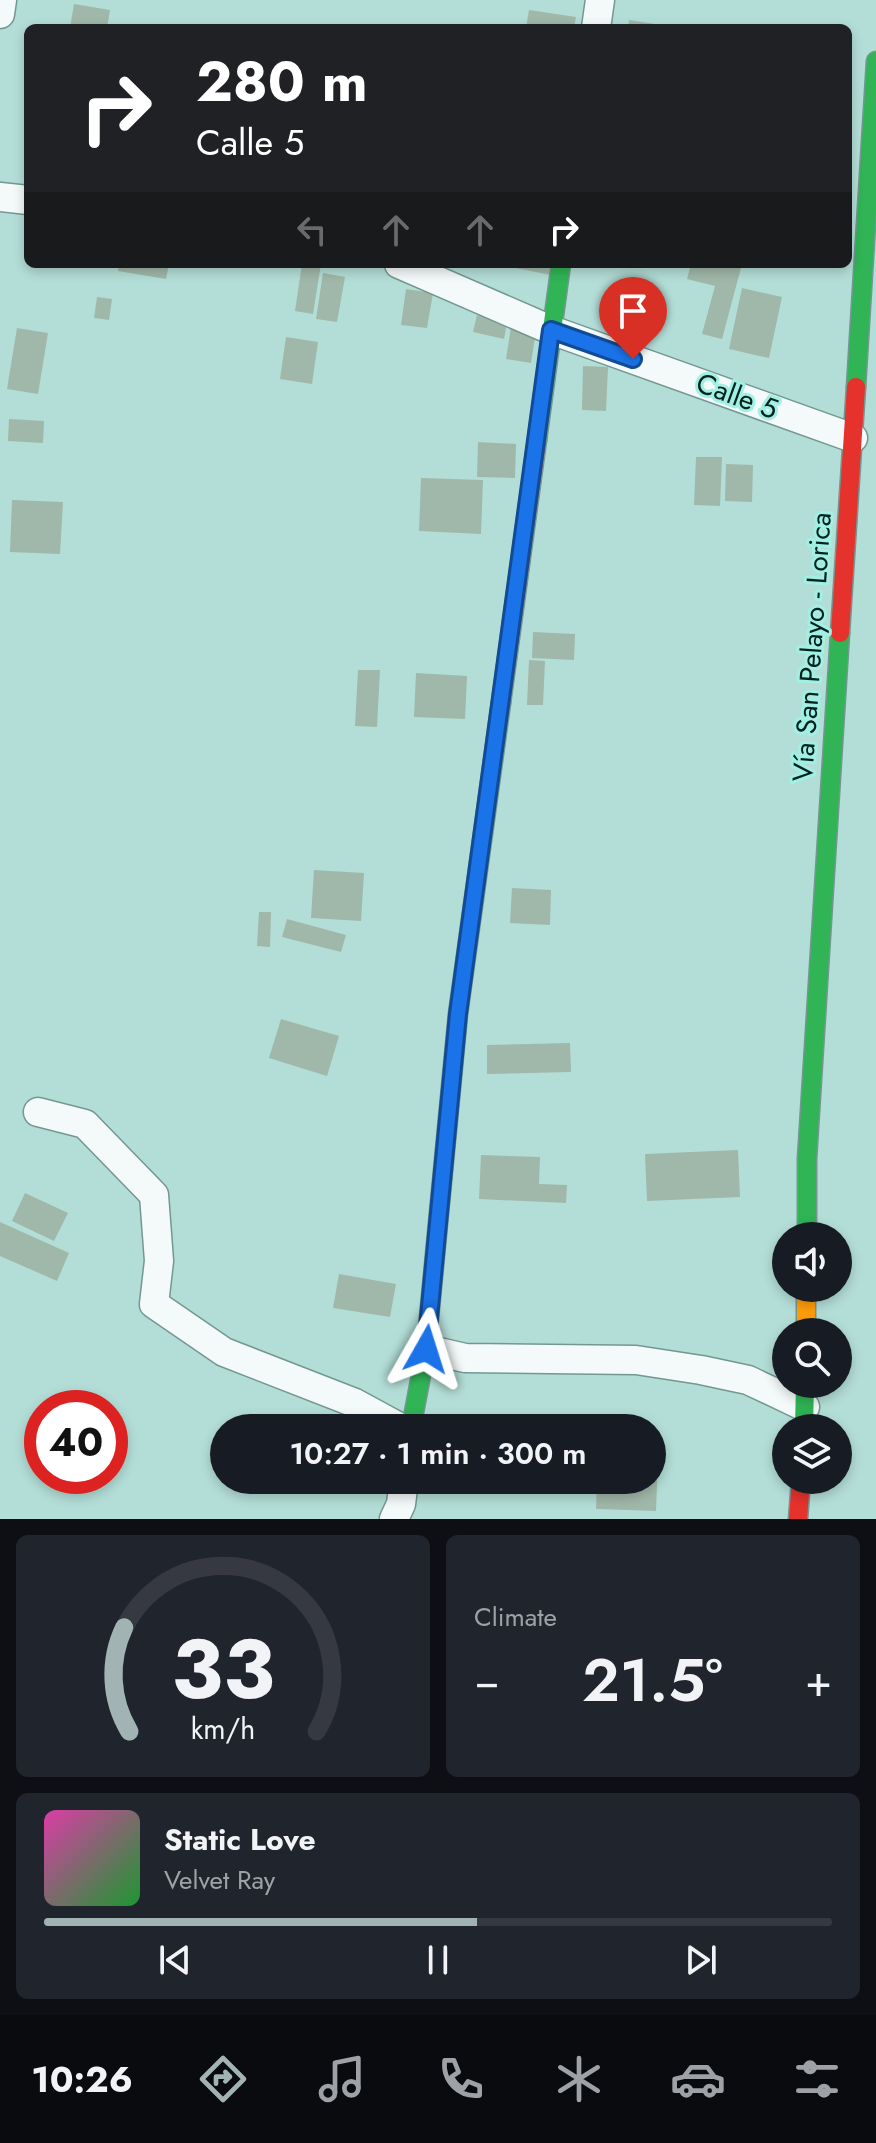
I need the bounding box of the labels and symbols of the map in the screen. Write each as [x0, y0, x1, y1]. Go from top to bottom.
pin [599, 277, 667, 359]
street label: Calle 5 [690, 362, 784, 430]
street label: Vía San Pelayo - Lorica [782, 511, 842, 783]
position arrow [384, 1307, 468, 1391]
speed limit sign: 40 [24, 1390, 128, 1494]

